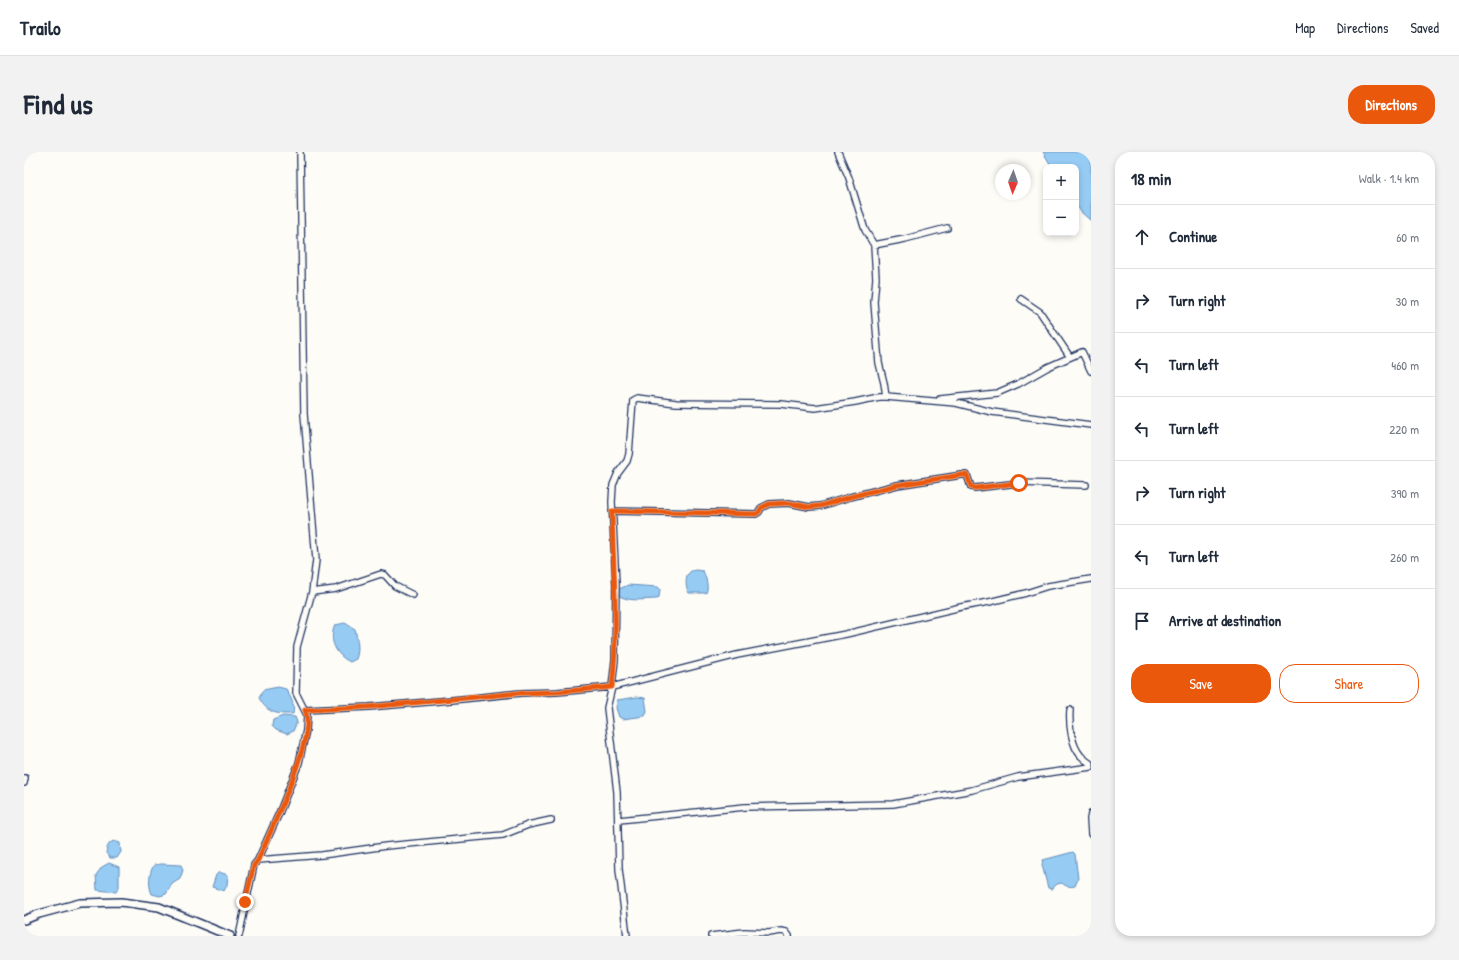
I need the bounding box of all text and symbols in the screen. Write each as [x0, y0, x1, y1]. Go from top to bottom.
text: Trailo [20, 15, 61, 41]
text: Map [1295, 18, 1315, 37]
text: Directions [1337, 18, 1388, 37]
text: Saved [1410, 18, 1439, 37]
text: Find us [24, 85, 93, 123]
button: Directions [1348, 85, 1435, 124]
north arrow [995, 164, 1031, 200]
map controls [1043, 164, 1079, 236]
button: + [1043, 164, 1079, 200]
text: 18 min [1131, 167, 1172, 190]
text: Walk · 1.4 km [1359, 169, 1419, 187]
button: − [1043, 200, 1079, 236]
icon: ahead [1131, 226, 1153, 248]
text: Continue [1169, 226, 1217, 247]
text: 60 m [1396, 228, 1419, 246]
icon: right [1131, 290, 1153, 312]
text: Turn right [1169, 290, 1225, 311]
text: 30 m [1396, 292, 1419, 310]
icon: left [1131, 354, 1153, 376]
text: Turn left [1169, 354, 1219, 375]
text: 460 m [1391, 356, 1419, 374]
icon: left [1131, 418, 1153, 440]
text: Turn left [1169, 418, 1219, 439]
text: 220 m [1389, 420, 1419, 438]
route start [1010, 474, 1028, 492]
icon: right [1131, 482, 1153, 504]
text: Turn right [1169, 482, 1225, 503]
text: 390 m [1391, 484, 1419, 502]
icon: left [1131, 546, 1153, 568]
text: Turn left [1169, 546, 1219, 567]
text: 260 m [1390, 548, 1419, 566]
icon: arrive [1131, 610, 1153, 632]
text: Arrive at destination [1169, 610, 1281, 631]
button: Save [1131, 664, 1271, 703]
button: Share [1279, 664, 1419, 703]
route end [236, 893, 254, 911]

